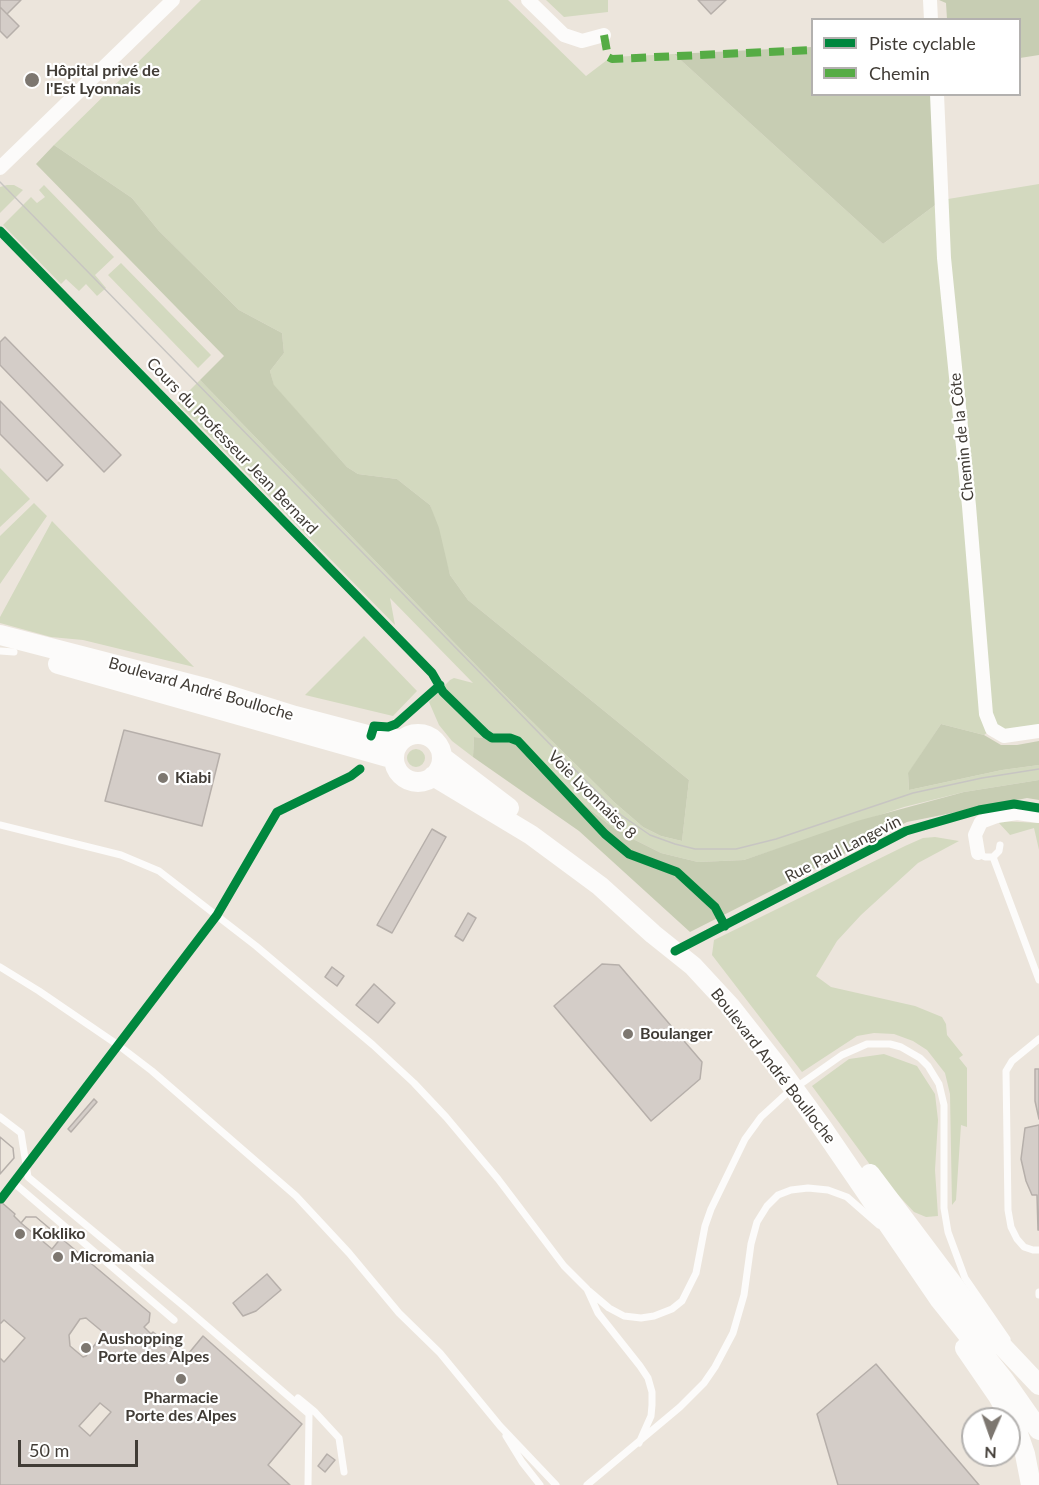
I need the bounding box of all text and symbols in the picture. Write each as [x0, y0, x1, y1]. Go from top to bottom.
legend [811, 18, 1021, 96]
text: Piste cyclable [869, 32, 976, 54]
place label: Hôpital privé de l'Est Lyonnais [46, 61, 160, 99]
text: Chemin [869, 62, 930, 84]
marker: Hôpital privé de l'Est Lyonnais [23, 71, 41, 89]
street label: Cours du Professeur Jean Bernard [142, 354, 322, 538]
street label: Chemin de la Côte [946, 372, 978, 502]
street label: Boulevard André Boulloche [106, 653, 296, 725]
street label: Voie Lyonnaise 8 [544, 747, 640, 843]
place label: Kiabi [175, 768, 211, 788]
marker: Kiabi [156, 771, 170, 785]
street label: Rue Paul Langevin [782, 811, 904, 887]
street label: Boulevard André Boulloche [707, 985, 839, 1147]
place label: Boulanger [640, 1024, 713, 1044]
marker: Boulanger [621, 1027, 635, 1041]
place label: Kokliko [32, 1224, 85, 1244]
marker: Kokliko [13, 1227, 27, 1241]
place label: Micromania [70, 1247, 154, 1267]
marker: Micromania [51, 1250, 65, 1264]
place label: Aushopping Porte des Alpes [98, 1329, 209, 1367]
marker: Aushopping Porte des Alpes [79, 1341, 93, 1355]
marker: Pharmacie Porte des Alpes [174, 1372, 188, 1386]
place label: Pharmacie Porte des Alpes [125, 1388, 237, 1426]
north arrow [961, 1407, 1021, 1467]
scale bar [21, 1428, 141, 1466]
text: 50 m [29, 1439, 69, 1461]
text: N [984, 1444, 997, 1463]

